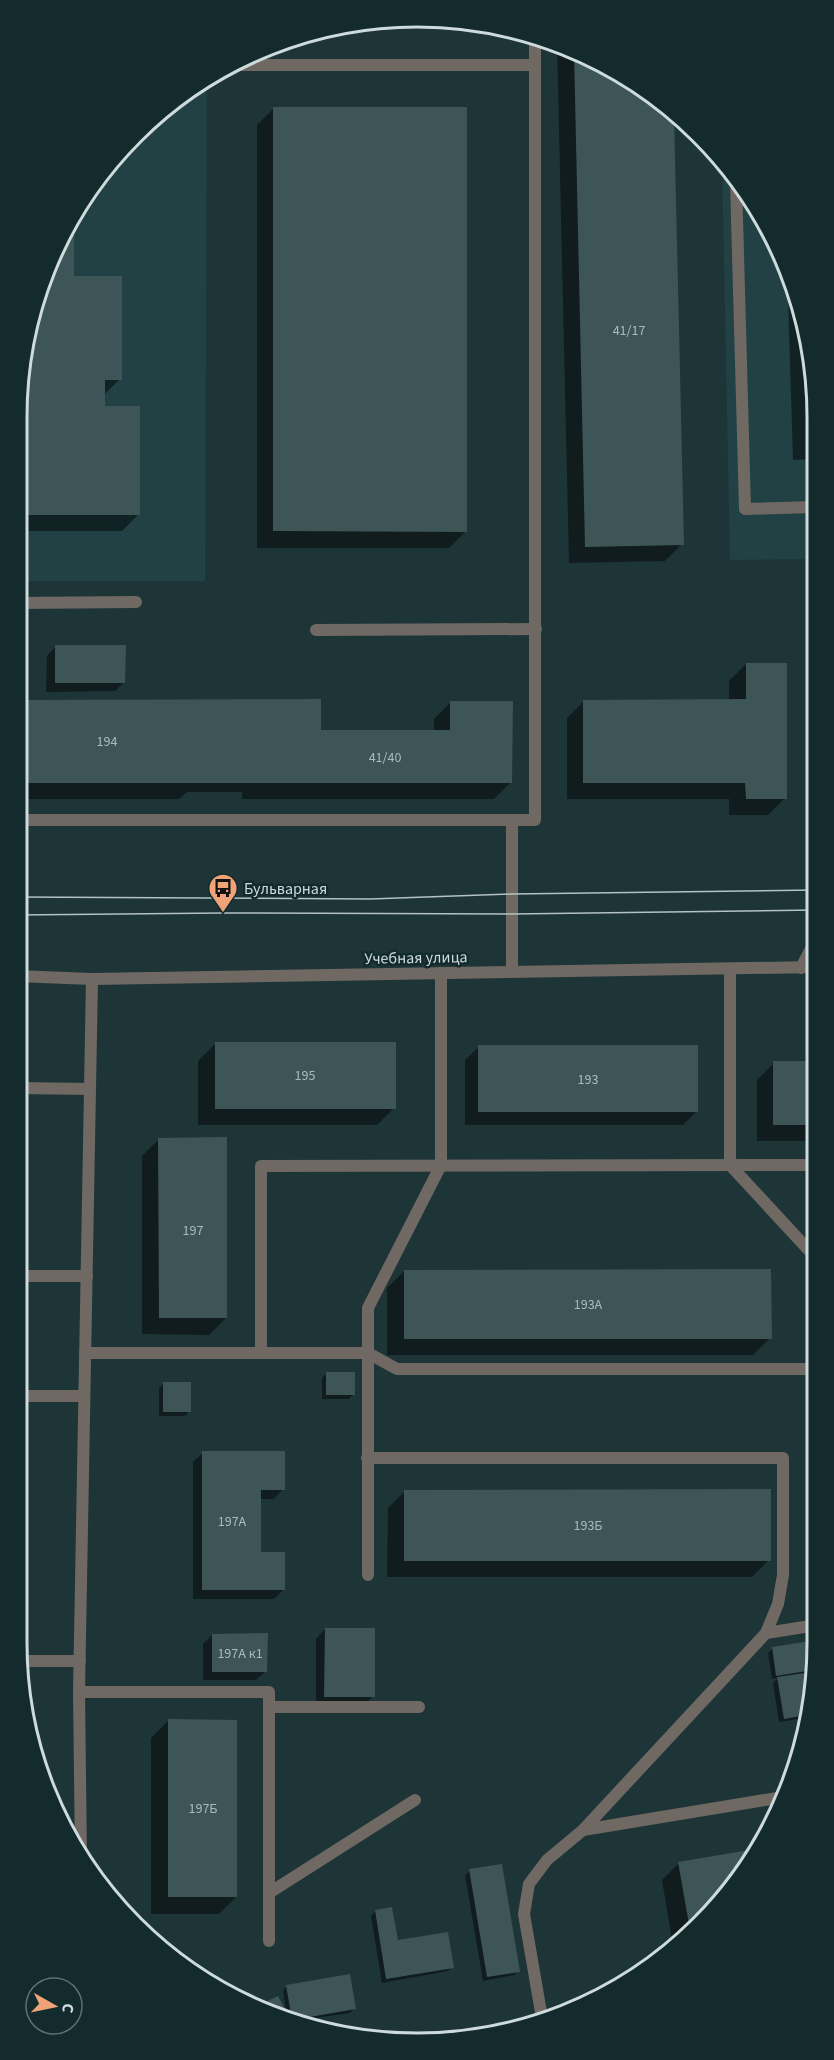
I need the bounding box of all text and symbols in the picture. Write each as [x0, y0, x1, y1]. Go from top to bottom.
house number: 41/17 [613, 321, 645, 341]
house number: 194 [97, 732, 117, 752]
house number: 41/40 [369, 748, 401, 768]
bus stop icon: Бульварная [207, 872, 239, 914]
place label: Бульварная [244, 878, 327, 900]
street label: Учебная улица [364, 946, 468, 970]
house number: 195 [295, 1066, 315, 1086]
house number: 193 [578, 1070, 598, 1090]
house number: 197 [183, 1221, 203, 1241]
house number: 193А [574, 1295, 603, 1315]
house number: 197А [218, 1512, 247, 1532]
house number: 193Б [574, 1516, 603, 1536]
house number: 197А к1 [217, 1644, 263, 1664]
house number: 197Б [189, 1799, 218, 1819]
north arrow [24, 1976, 84, 2036]
text: С [56, 2002, 79, 2015]

